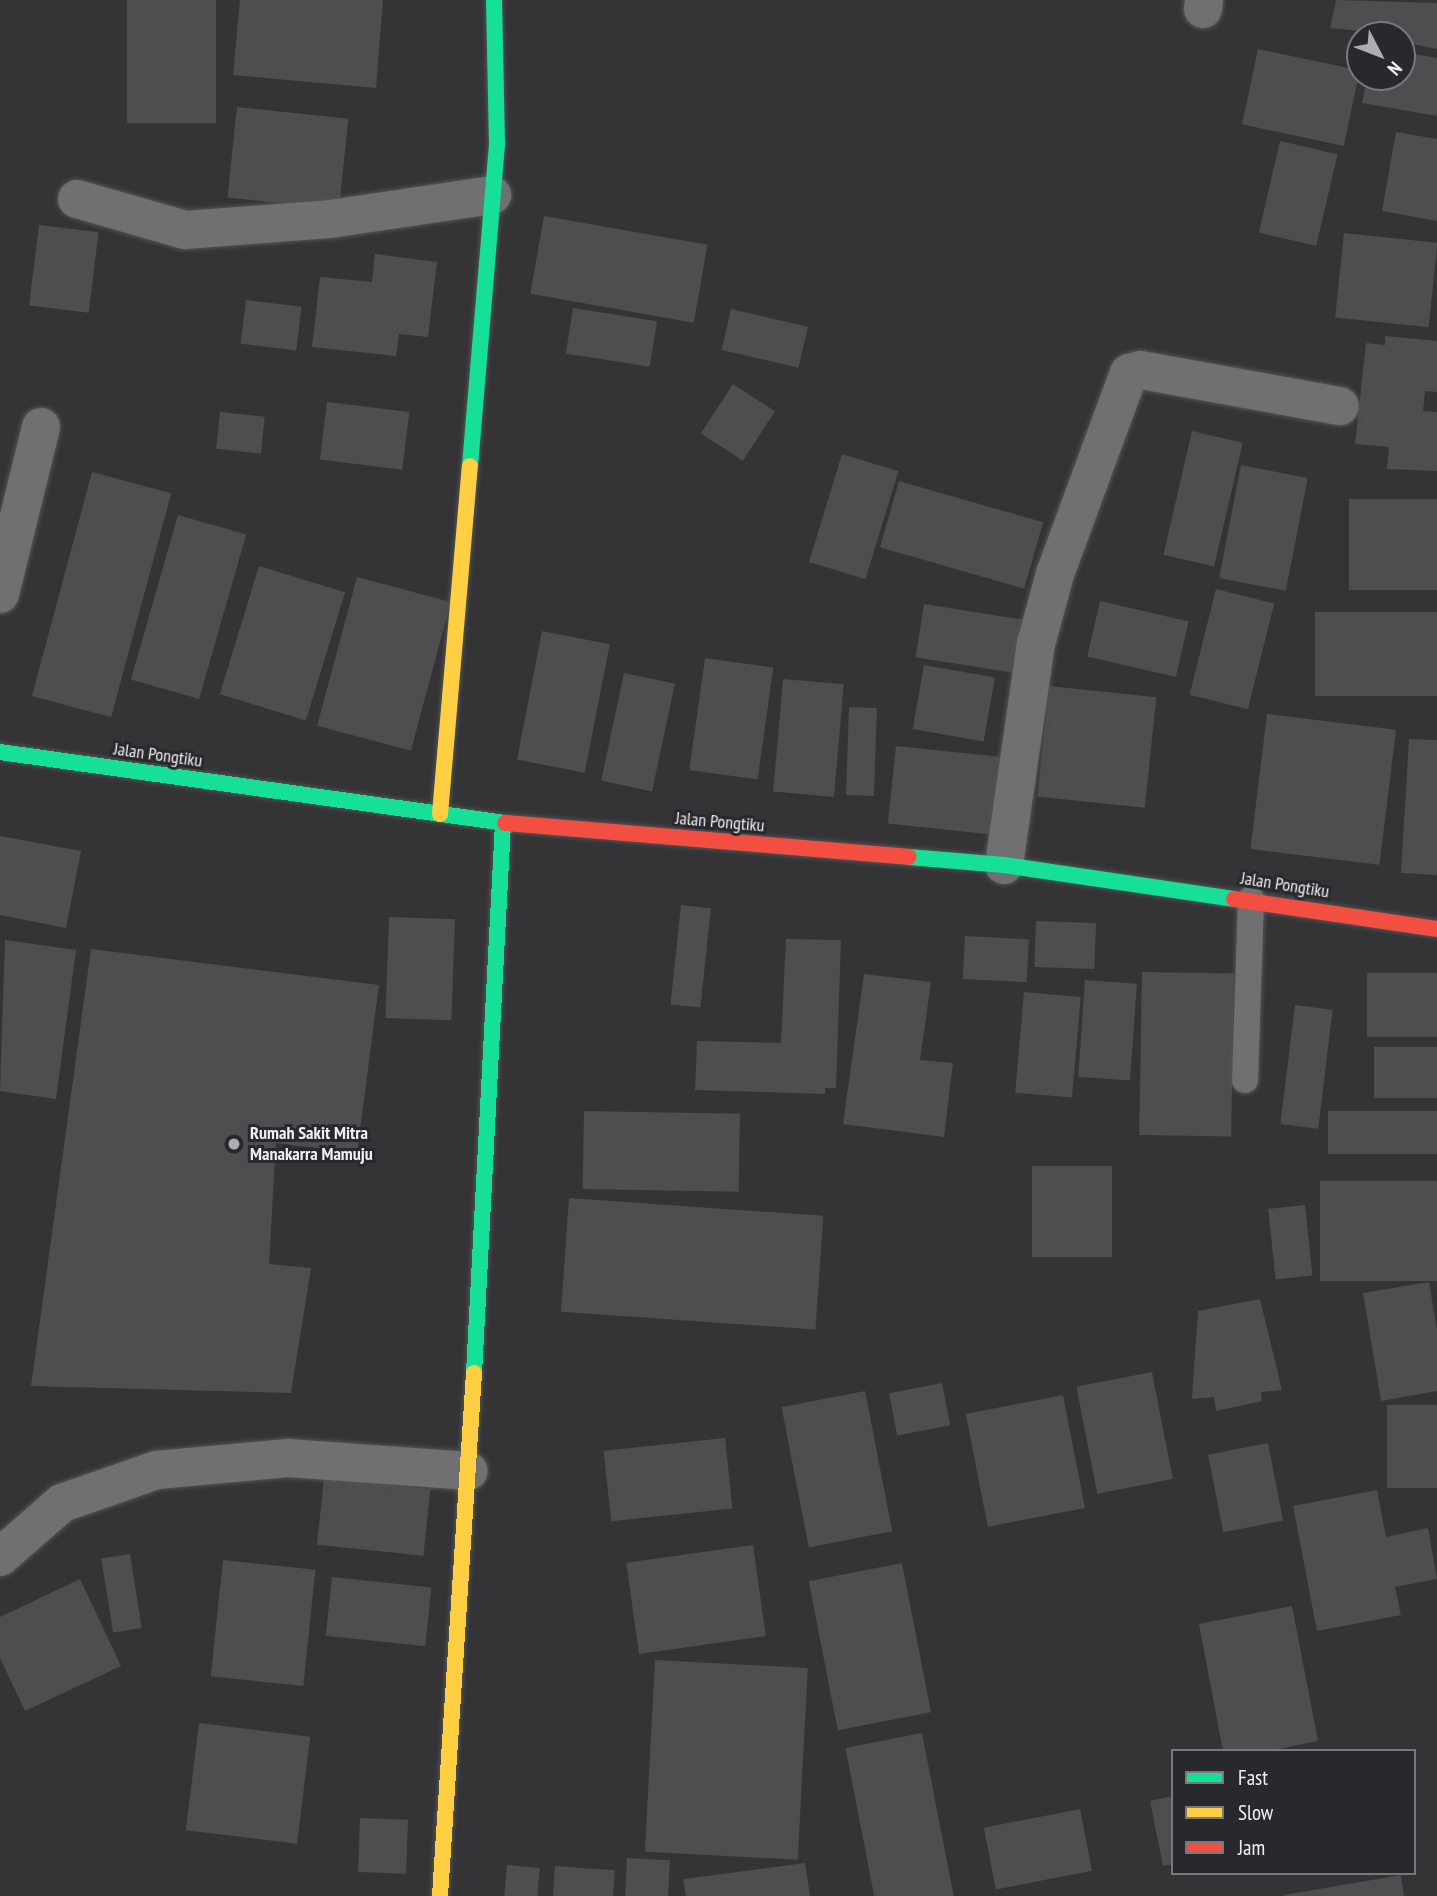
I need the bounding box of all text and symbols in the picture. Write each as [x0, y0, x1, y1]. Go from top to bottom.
north arrow [1346, 21, 1416, 91]
text: N [1383, 57, 1407, 81]
street label: Jalan Pongtiku [112, 738, 204, 772]
street label: Jalan Pongtiku [675, 807, 765, 837]
street label: Jalan Pongtiku [1239, 867, 1331, 903]
place label: Rumah Sakit Mitra Manakarra Mamuju [250, 1123, 373, 1166]
marker: Rumah Sakit Mitra Manakarra Mamuju [224, 1134, 244, 1154]
legend [1171, 1749, 1416, 1875]
text: Fast [1238, 1764, 1268, 1791]
text: Slow [1238, 1799, 1273, 1826]
text: Jam [1238, 1834, 1265, 1861]

